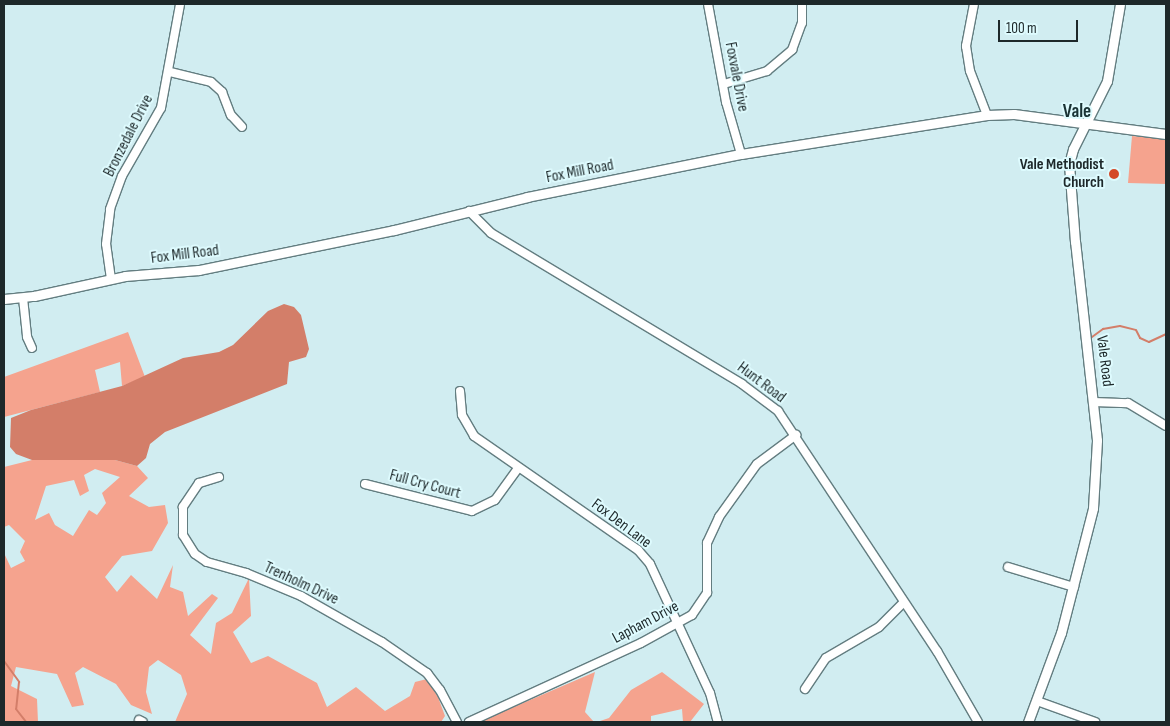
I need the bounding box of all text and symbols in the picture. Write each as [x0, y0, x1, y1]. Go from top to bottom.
scale bar [1000, 10, 1080, 42]
text: 100 m [1006, 19, 1037, 38]
street label: Foxvale Drive [720, 41, 752, 113]
street label: Bronzedale Drive [100, 92, 158, 180]
district label: Vale [1063, 101, 1091, 123]
place label: Vale Methodist Church [1020, 155, 1104, 193]
street label: Fox Mill Road [545, 156, 615, 188]
marker: Vale Methodist Church [1108, 168, 1120, 180]
street label: Fox Mill Road [150, 241, 220, 269]
street label: Vale Road [1091, 334, 1117, 388]
street label: Hunt Road [733, 359, 789, 407]
street label: Full Cry Court [387, 466, 463, 504]
street label: Fox Den Lane [587, 495, 655, 553]
street label: Trenholm Drive [261, 558, 341, 610]
street label: Lapham Drive [610, 598, 682, 648]

